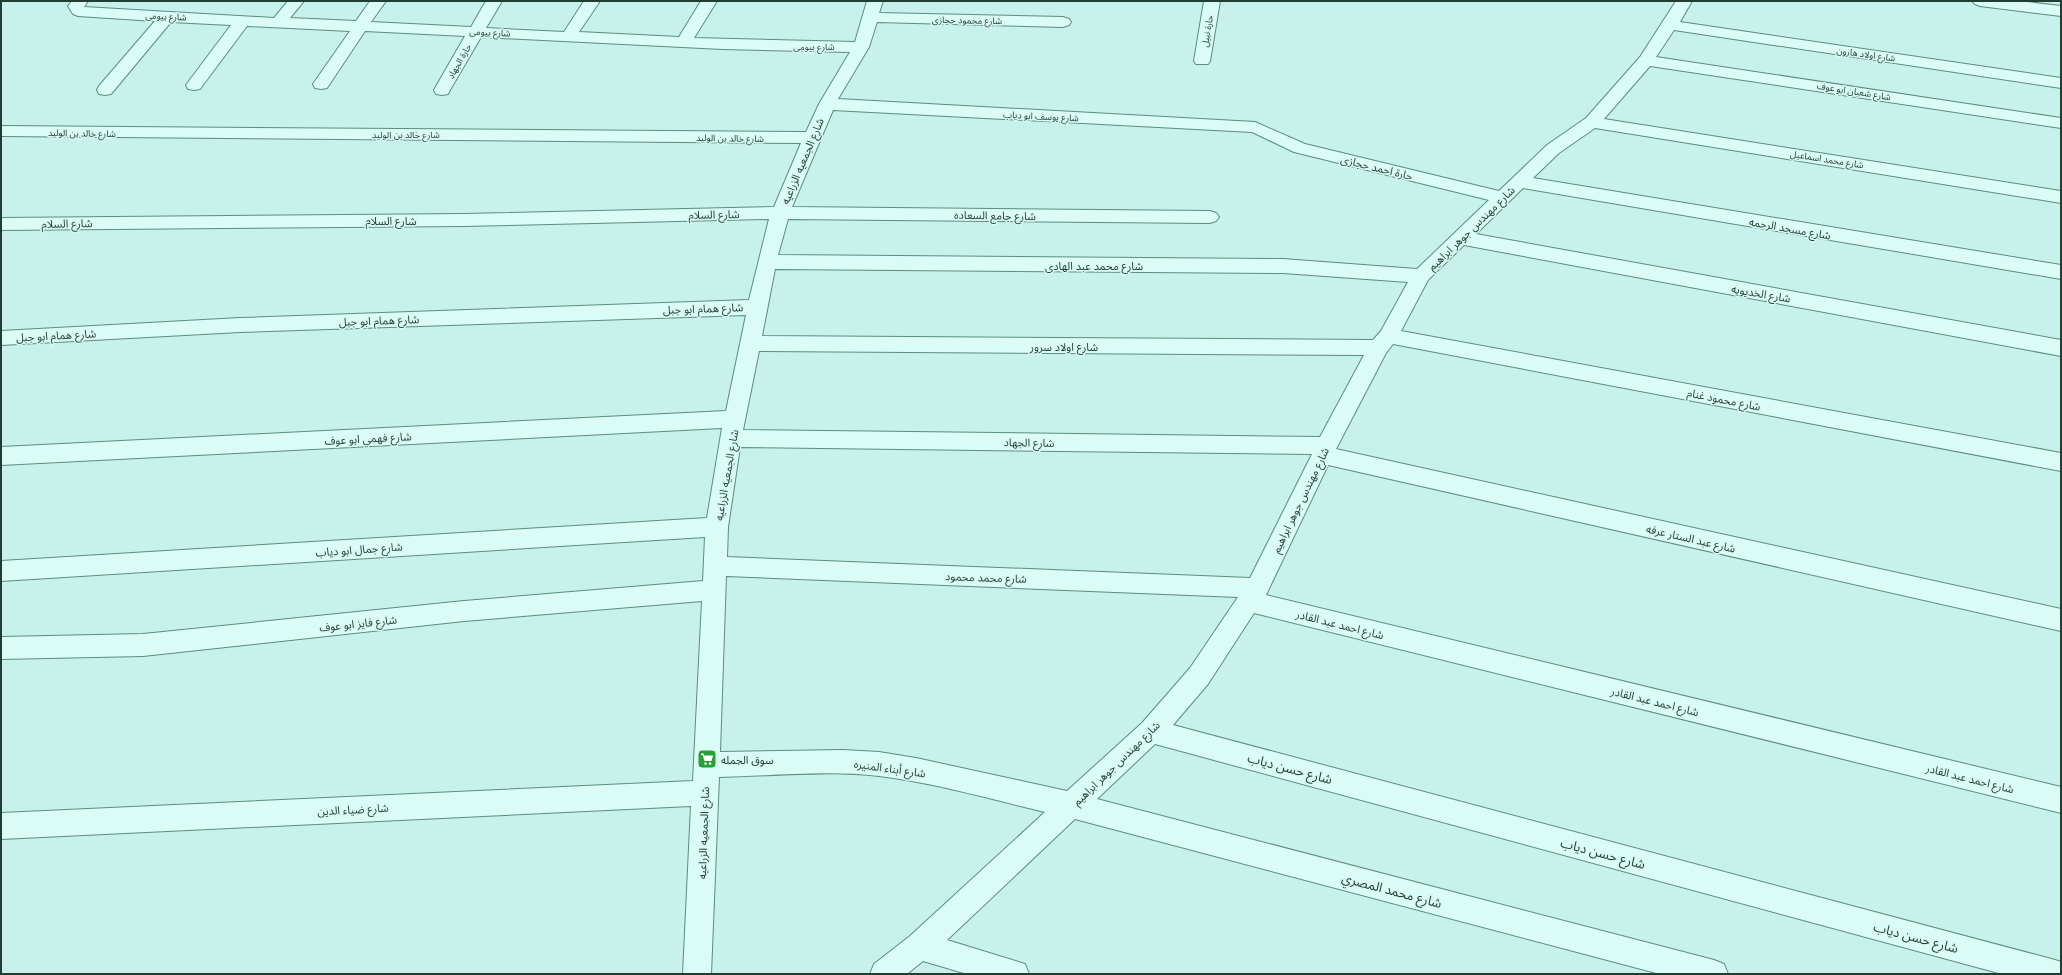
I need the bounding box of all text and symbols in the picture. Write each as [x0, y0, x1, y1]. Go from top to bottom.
street label: شارع بيومى [145, 8, 187, 25]
street label: شارع محمود حجازى [932, 13, 1002, 28]
street label: حارة نبيل [1198, 14, 1216, 48]
street label: شارع بيومى [469, 24, 511, 41]
street label: شارع بيومى [793, 40, 835, 54]
street label: حارة الجهاد [444, 41, 474, 81]
street label: شارع اولاد هارون [1836, 43, 1896, 66]
street label: شارع شعبان ابو عوف [1816, 79, 1892, 104]
street label: شارع يوسف ابو دياب [1003, 108, 1079, 125]
street label: شارع الجمعيه الزراعيه [777, 115, 828, 207]
street label: شارع خالد بن الوليد [48, 126, 116, 141]
street label: شارع خالد بن الوليد [372, 128, 440, 142]
street label: شارع خالد بن الوليد [696, 131, 764, 146]
street label: شارع محمد اسماعيل [1789, 147, 1865, 172]
street label: حارة احمد حجازى [1339, 151, 1415, 183]
street label: شارع مهندس جوهر ابراهيم [1424, 182, 1519, 275]
street label: شارع السلام [688, 206, 740, 223]
street label: شارع جامع السعاده [954, 207, 1036, 224]
street label: شارع السلام [365, 213, 417, 229]
street label: شارع مسجد الرحمه [1748, 213, 1832, 244]
street label: شارع السلام [41, 215, 93, 232]
street label: شارع محمد عبد الهادى [1045, 258, 1143, 274]
street label: شارع الخديويه [1730, 280, 1792, 307]
street label: شارع همام ابو جبل [663, 299, 744, 318]
street label: شارع همام ابو جبل [339, 311, 420, 330]
street label: شارع همام ابو جبل [16, 325, 97, 346]
street label: شارع اولاد سرور [1029, 339, 1099, 355]
street label: شارع محمود غنام [1686, 385, 1762, 415]
street label: شارع فهمي ابو عوف [324, 428, 412, 450]
street label: شارع الجمعيه الزراعيه [711, 428, 742, 522]
street label: شارع الجهاد [1003, 434, 1055, 451]
street label: شارع مهندس جوهر ابراهيم [1268, 444, 1334, 556]
street label: شارع عبد الستار عرفه [1645, 520, 1737, 557]
street label: شارع جمال ابو دياب [315, 538, 403, 561]
street label: شارع محمد محمود [945, 568, 1027, 587]
street label: شارع احمد عبد القادر [1293, 606, 1386, 643]
street label: شارع فايز ابو عوف [318, 611, 398, 636]
street label: شارع احمد عبد القادر [1608, 683, 1701, 720]
street label: شارع مهندس جوهر ابراهيم [1069, 717, 1164, 810]
supermarket icon: سوق الجمله [696, 748, 718, 770]
street label: شارع حسن دياب [1245, 748, 1334, 790]
place label: سوق الجمله [721, 752, 774, 767]
street label: شارع أبناء المنيره [853, 756, 927, 781]
street label: شارع احمد عبد القادر [1923, 760, 2016, 797]
street label: شارع الجمعيه الزراعيه [694, 786, 713, 879]
street label: شارع ضياء الدين [317, 800, 390, 819]
street label: شارع حسن دياب [1558, 833, 1647, 875]
street label: شارع محمد المصري [1339, 868, 1444, 914]
street label: شارع حسن دياب [1871, 917, 1960, 959]

